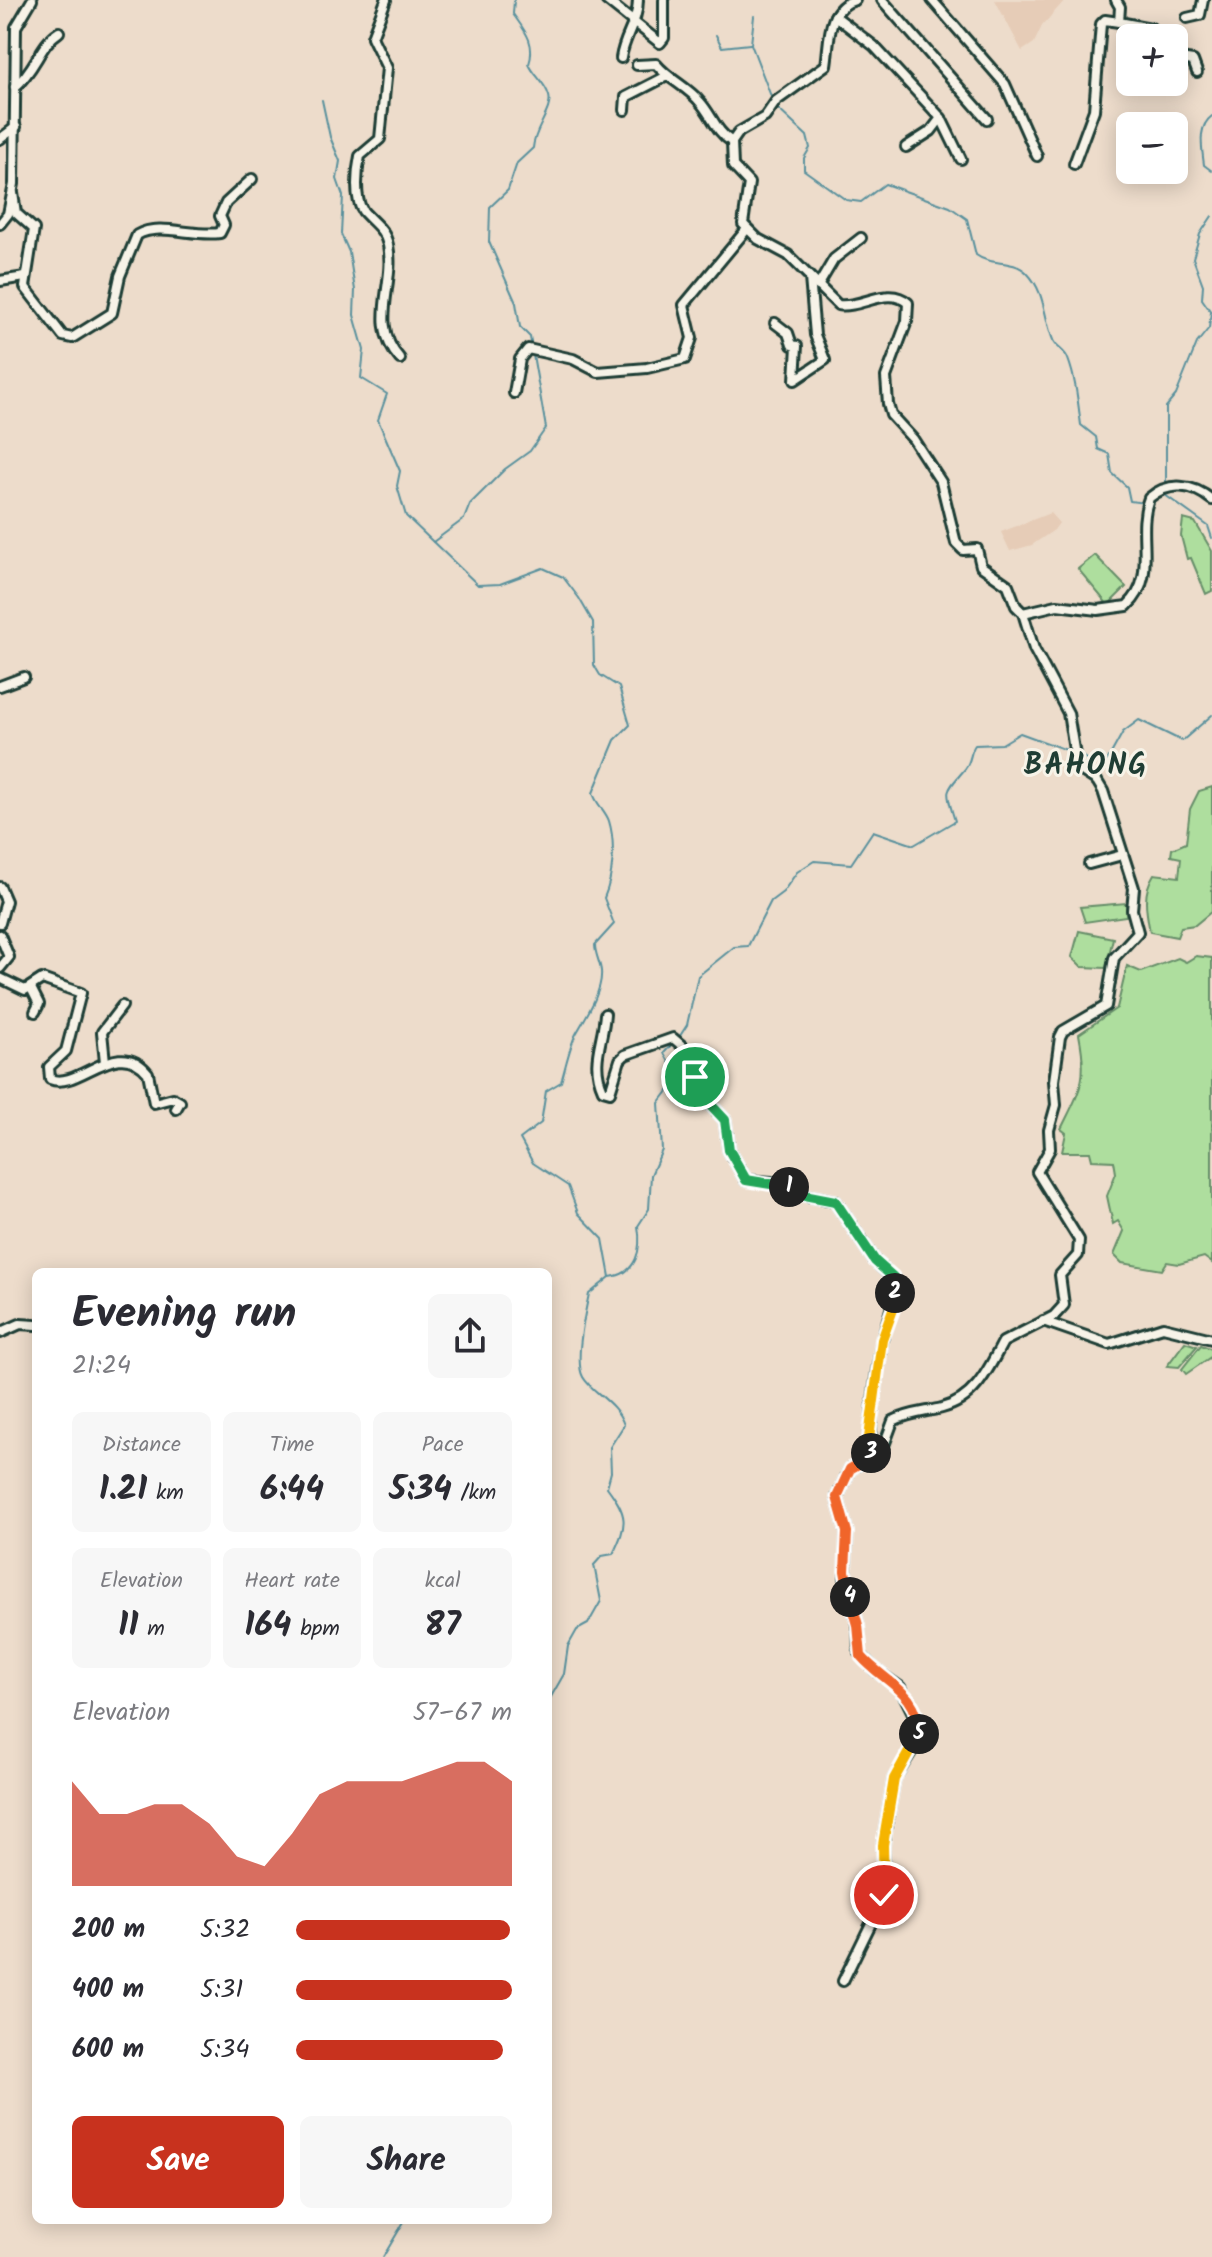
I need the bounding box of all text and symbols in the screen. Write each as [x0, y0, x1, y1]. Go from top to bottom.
map controls [1116, 24, 1188, 184]
button: + [1116, 24, 1188, 96]
button: − [1116, 112, 1188, 184]
district label: BAHONG [1024, 742, 1148, 790]
pin [661, 1043, 729, 1111]
icon: arrive [673, 1055, 717, 1099]
pin: 1 [769, 1167, 809, 1207]
text: 1 [786, 1169, 792, 1204]
pin: 2 [875, 1273, 915, 1313]
text: 2 [889, 1275, 901, 1310]
text: Evening run [72, 1280, 296, 1350]
button: share [428, 1294, 512, 1378]
text: 21:24 [72, 1345, 131, 1387]
text: Distance [102, 1428, 181, 1463]
text: Time [270, 1428, 314, 1463]
text: Pace [422, 1428, 464, 1463]
pin: 3 [851, 1433, 891, 1473]
text: 3 [865, 1435, 877, 1470]
text: 1.21 [99, 1463, 147, 1517]
text: 6:44 [260, 1463, 324, 1517]
text: 5:34 [389, 1463, 452, 1517]
text: km [147, 1476, 184, 1511]
text: /km [452, 1476, 496, 1511]
text: Elevation [100, 1564, 183, 1599]
text: Heart rate [244, 1564, 340, 1599]
text: kcal [425, 1564, 461, 1599]
pin: 4 [830, 1577, 870, 1617]
text: 4 [844, 1579, 856, 1614]
text: 11 [118, 1599, 138, 1653]
text: 164 [244, 1599, 291, 1653]
text: 87 [425, 1599, 461, 1653]
text: m [138, 1612, 165, 1647]
text: bpm [291, 1612, 340, 1647]
text: Elevation [72, 1692, 170, 1734]
text: 57–67 m [413, 1692, 512, 1734]
pin: 5 [899, 1714, 939, 1754]
text: 5 [913, 1716, 925, 1751]
pin [850, 1861, 918, 1929]
icon: check [862, 1873, 906, 1917]
text: 200 m [72, 1909, 145, 1951]
text: 5:32 [200, 1909, 250, 1951]
text: 400 m [72, 1969, 144, 2011]
text: 5:31 [200, 1969, 243, 2011]
text: 600 m [72, 2029, 144, 2071]
text: 5:34 [200, 2029, 250, 2071]
button: Save [72, 2116, 284, 2208]
button: Share [300, 2116, 512, 2208]

